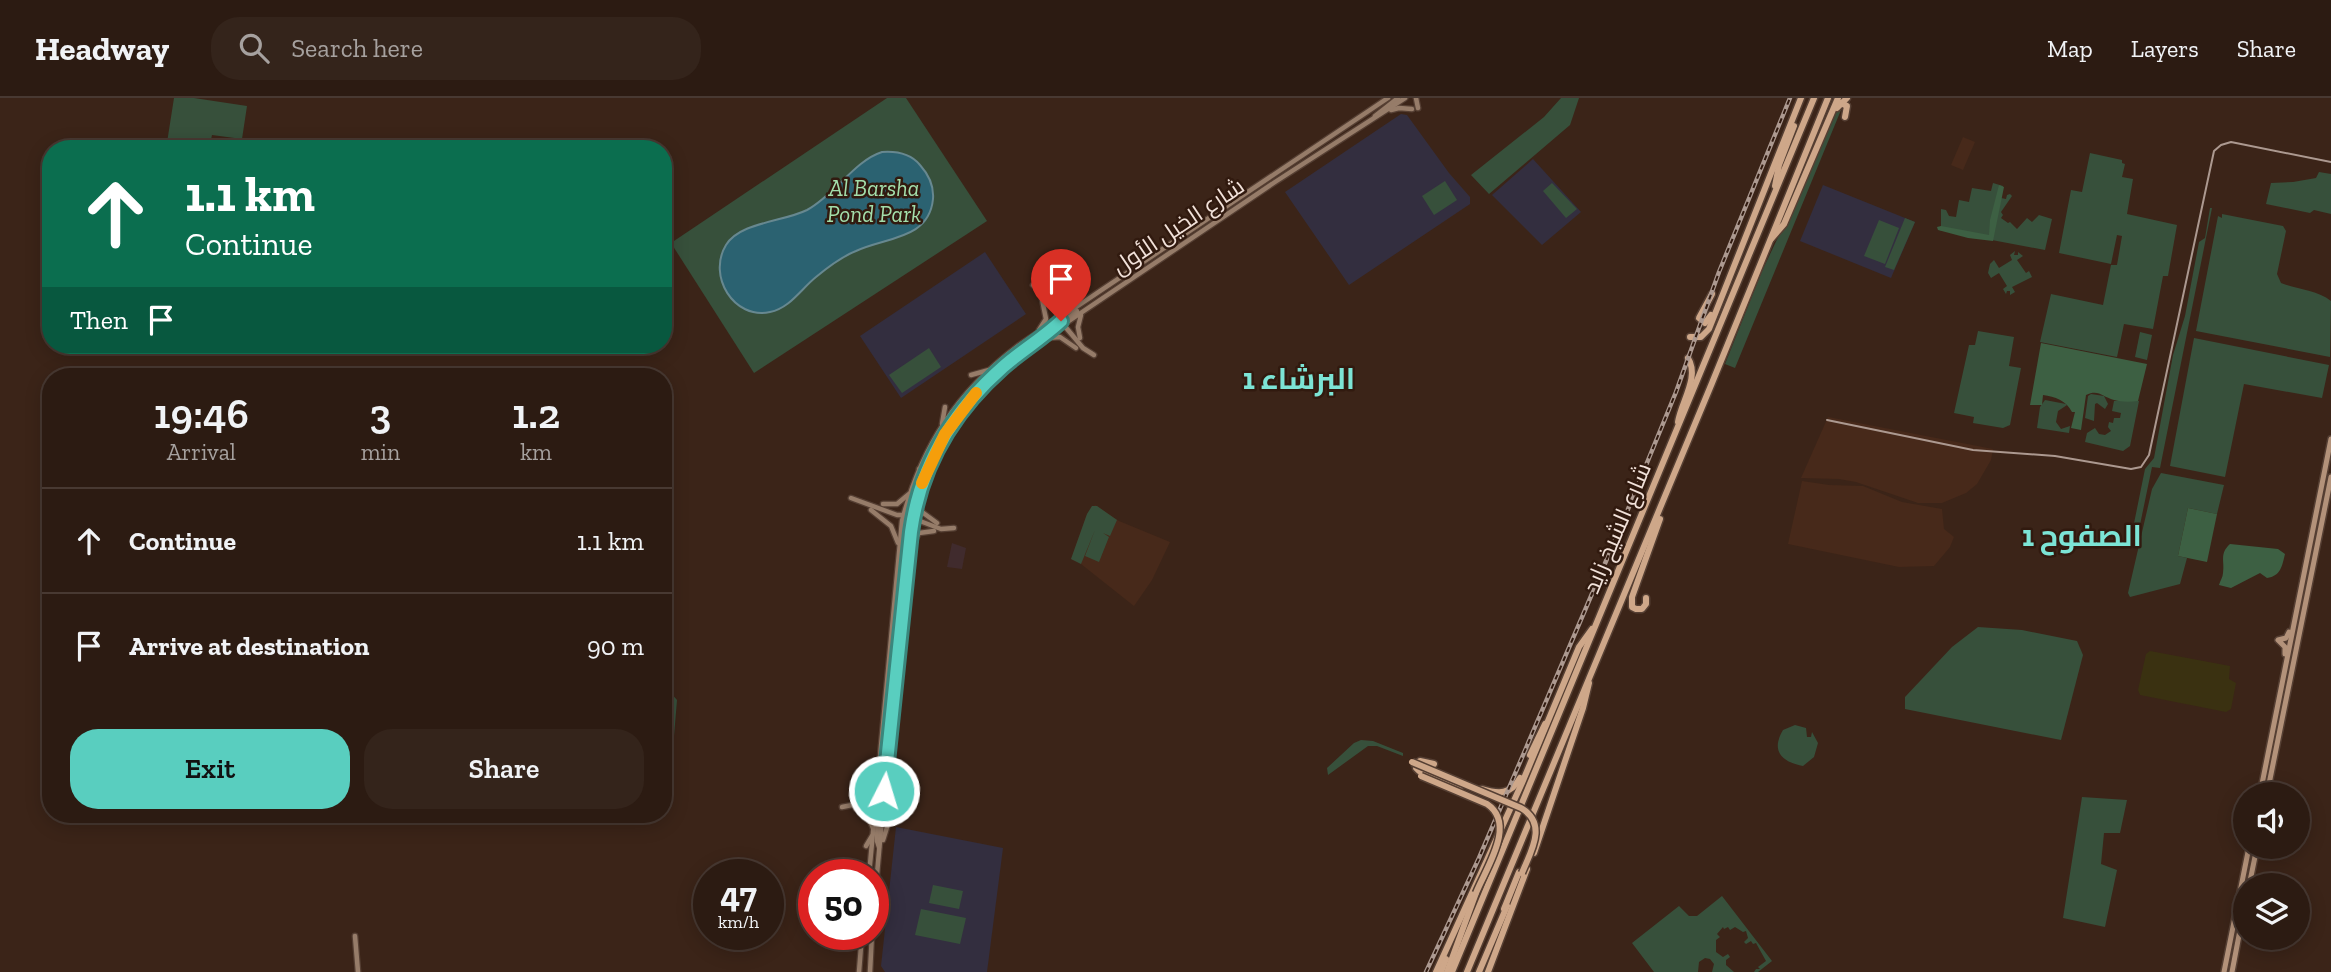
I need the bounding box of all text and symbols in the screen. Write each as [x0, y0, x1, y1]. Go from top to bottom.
search box [211, 17, 701, 80]
text: Headway [35, 29, 169, 68]
icon: search [235, 29, 273, 67]
text: Search here [291, 32, 423, 64]
text: Map [2047, 34, 2093, 63]
text: Layers [2131, 34, 2199, 63]
text: Share [2237, 34, 2296, 63]
text: 1.1 km [185, 165, 315, 224]
icon: ahead [70, 168, 161, 259]
street label: شارع الخيل الأول [1107, 172, 1250, 282]
park label: Al Barsha Pond Park [827, 174, 921, 228]
text: Continue [185, 225, 313, 263]
pin [1031, 249, 1091, 321]
icon: arrive [1042, 260, 1080, 298]
icon: arrive [142, 301, 180, 339]
text: Then [70, 304, 128, 336]
district label: البرشاء 1 [1243, 361, 1355, 397]
text: 19:46 [154, 388, 249, 439]
text: 3 [370, 388, 391, 439]
text: 1.2 [512, 388, 560, 439]
text: Arrival [167, 438, 236, 466]
text: min [361, 438, 400, 466]
text: km [520, 438, 552, 466]
street label: شارع الشيخ زايد [1577, 458, 1659, 598]
district label: الصفوح 1 [2022, 518, 2142, 556]
icon: ahead [70, 522, 108, 560]
text: Continue [129, 525, 236, 557]
text: 1.1 km [577, 525, 644, 557]
icon: arrive [70, 627, 108, 665]
text: Arrive at destination [129, 630, 369, 662]
text: 90 m [587, 630, 644, 662]
button: Exit [70, 729, 350, 809]
button: Share [364, 729, 644, 809]
position arrow [847, 754, 921, 828]
map controls [2233, 782, 2310, 950]
button: sound [2233, 782, 2310, 859]
speed limit sign: 50 [798, 859, 889, 950]
button: layers [2233, 873, 2310, 950]
text: 47 [720, 874, 757, 916]
text: km/h [718, 911, 759, 933]

